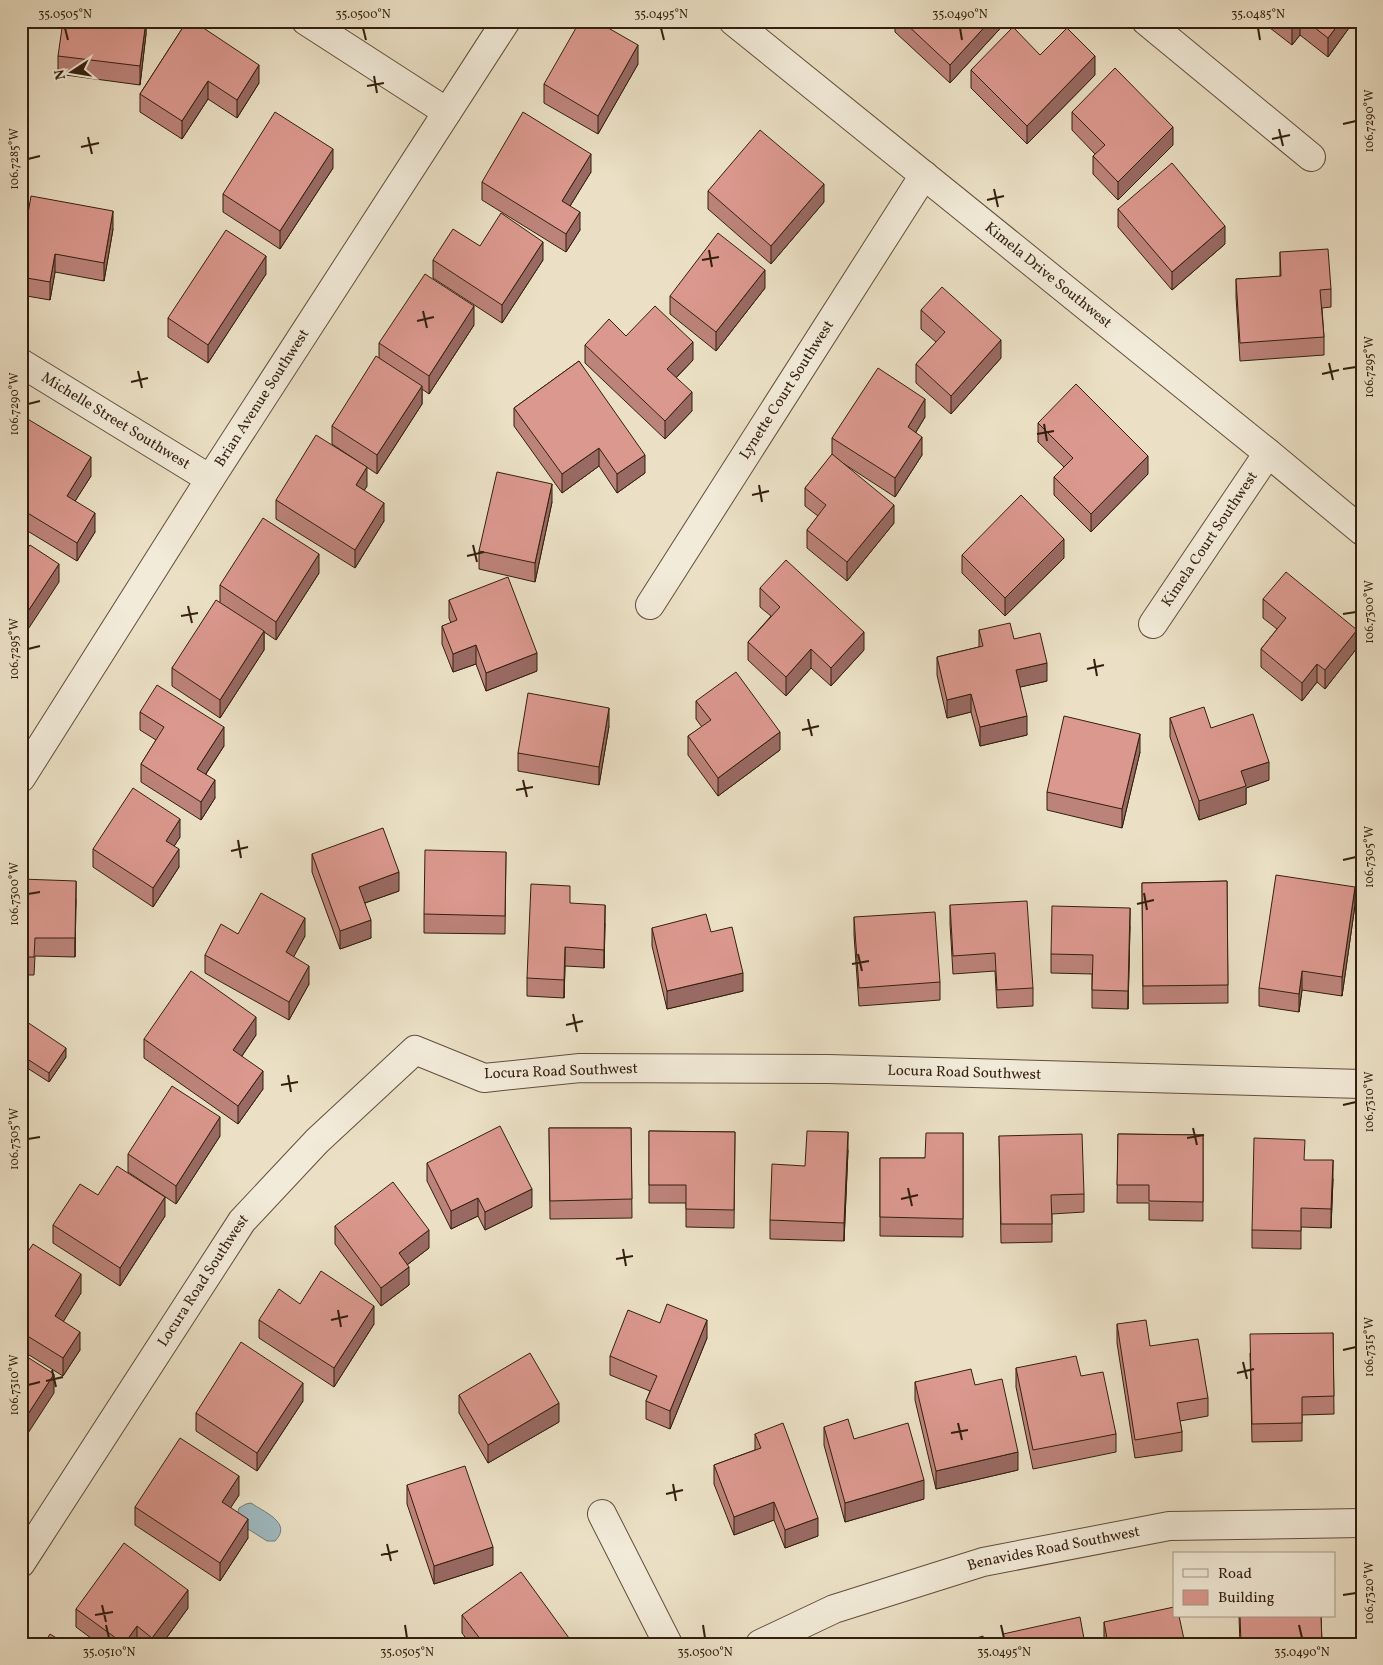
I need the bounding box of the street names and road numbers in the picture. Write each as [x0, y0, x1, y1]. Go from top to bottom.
street label: Kimela Drive Southwest [980, 218, 1116, 333]
street label: Lynette Court Southwest [735, 316, 839, 464]
street label: Brian Avenue Southwest [210, 325, 315, 471]
street label: Michelle Street Southwest [37, 367, 194, 475]
street label: Kimela Court Southwest [1157, 467, 1263, 611]
street label: Locura Road Southwest [484, 1059, 638, 1085]
street label: Locura Road Southwest [887, 1060, 1042, 1085]
street label: Locura Road Southwest [153, 1210, 254, 1351]
street label: Benavides Road Southwest [965, 1521, 1142, 1577]

